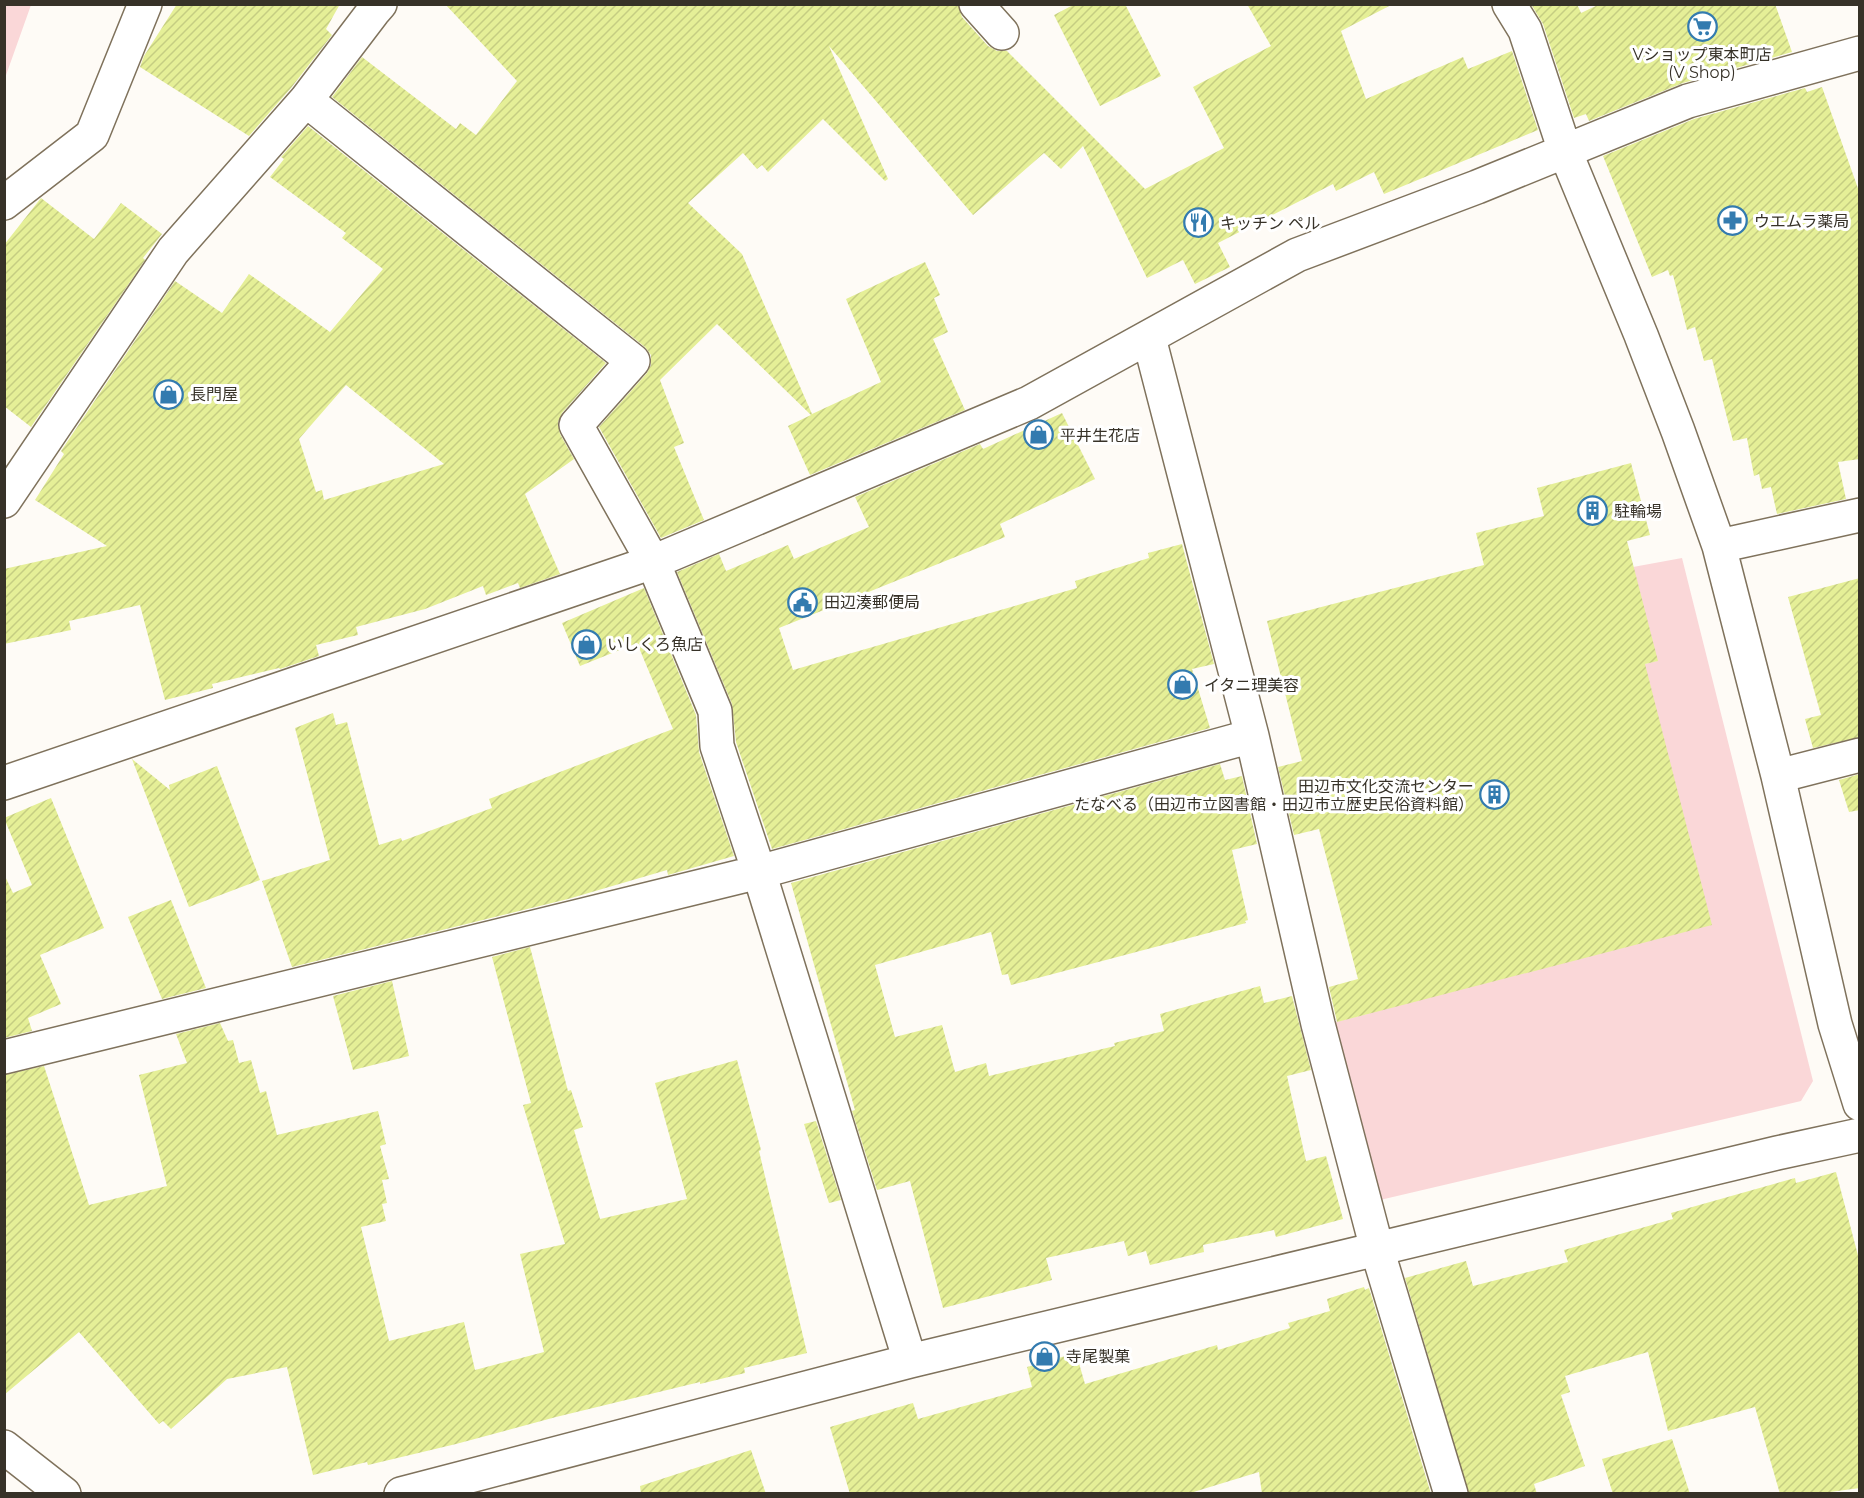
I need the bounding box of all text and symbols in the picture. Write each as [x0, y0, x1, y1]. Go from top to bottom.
supermarket icon: Vショップ東本町店 (V Shop) [1686, 10, 1718, 42]
place label: Vショップ東本町店 (V Shop) [1632, 45, 1772, 82]
pharmacy icon: ウエムラ薬局 [1717, 205, 1749, 237]
restaurant icon: キッチン ペル [1183, 207, 1215, 239]
place label: ウエムラ薬局 [1754, 212, 1849, 231]
place label: キッチン ペル [1220, 214, 1320, 233]
shop icon: 長門屋 [153, 378, 185, 410]
place label: 長門屋 [190, 385, 238, 404]
shop icon: 平井生花店 [1023, 419, 1055, 451]
place label: 平井生花店 [1060, 426, 1140, 445]
building icon: 駐輪場 [1577, 495, 1609, 527]
place label: 駐輪場 [1614, 502, 1662, 521]
public building icon: 田辺湊郵便局 [787, 586, 819, 618]
place label: 田辺湊郵便局 [824, 593, 920, 612]
shop icon: いしくろ魚店 [570, 628, 602, 660]
place label: いしくろ魚店 [607, 635, 703, 654]
shop icon: イタニ理美容 [1167, 669, 1199, 701]
place label: イタニ理美容 [1204, 676, 1299, 695]
place label: 田辺市文化交流センター たなべる（田辺市立図書館・田辺市立歴史民俗資料館） [1074, 777, 1474, 814]
building icon: 田辺市文化交流センター たなべる（田辺市立図書館・田辺市立歴史民俗資料館） [1479, 779, 1511, 811]
shop icon: 寺尾製菓 [1029, 1340, 1061, 1372]
place label: 寺尾製菓 [1066, 1347, 1130, 1366]

